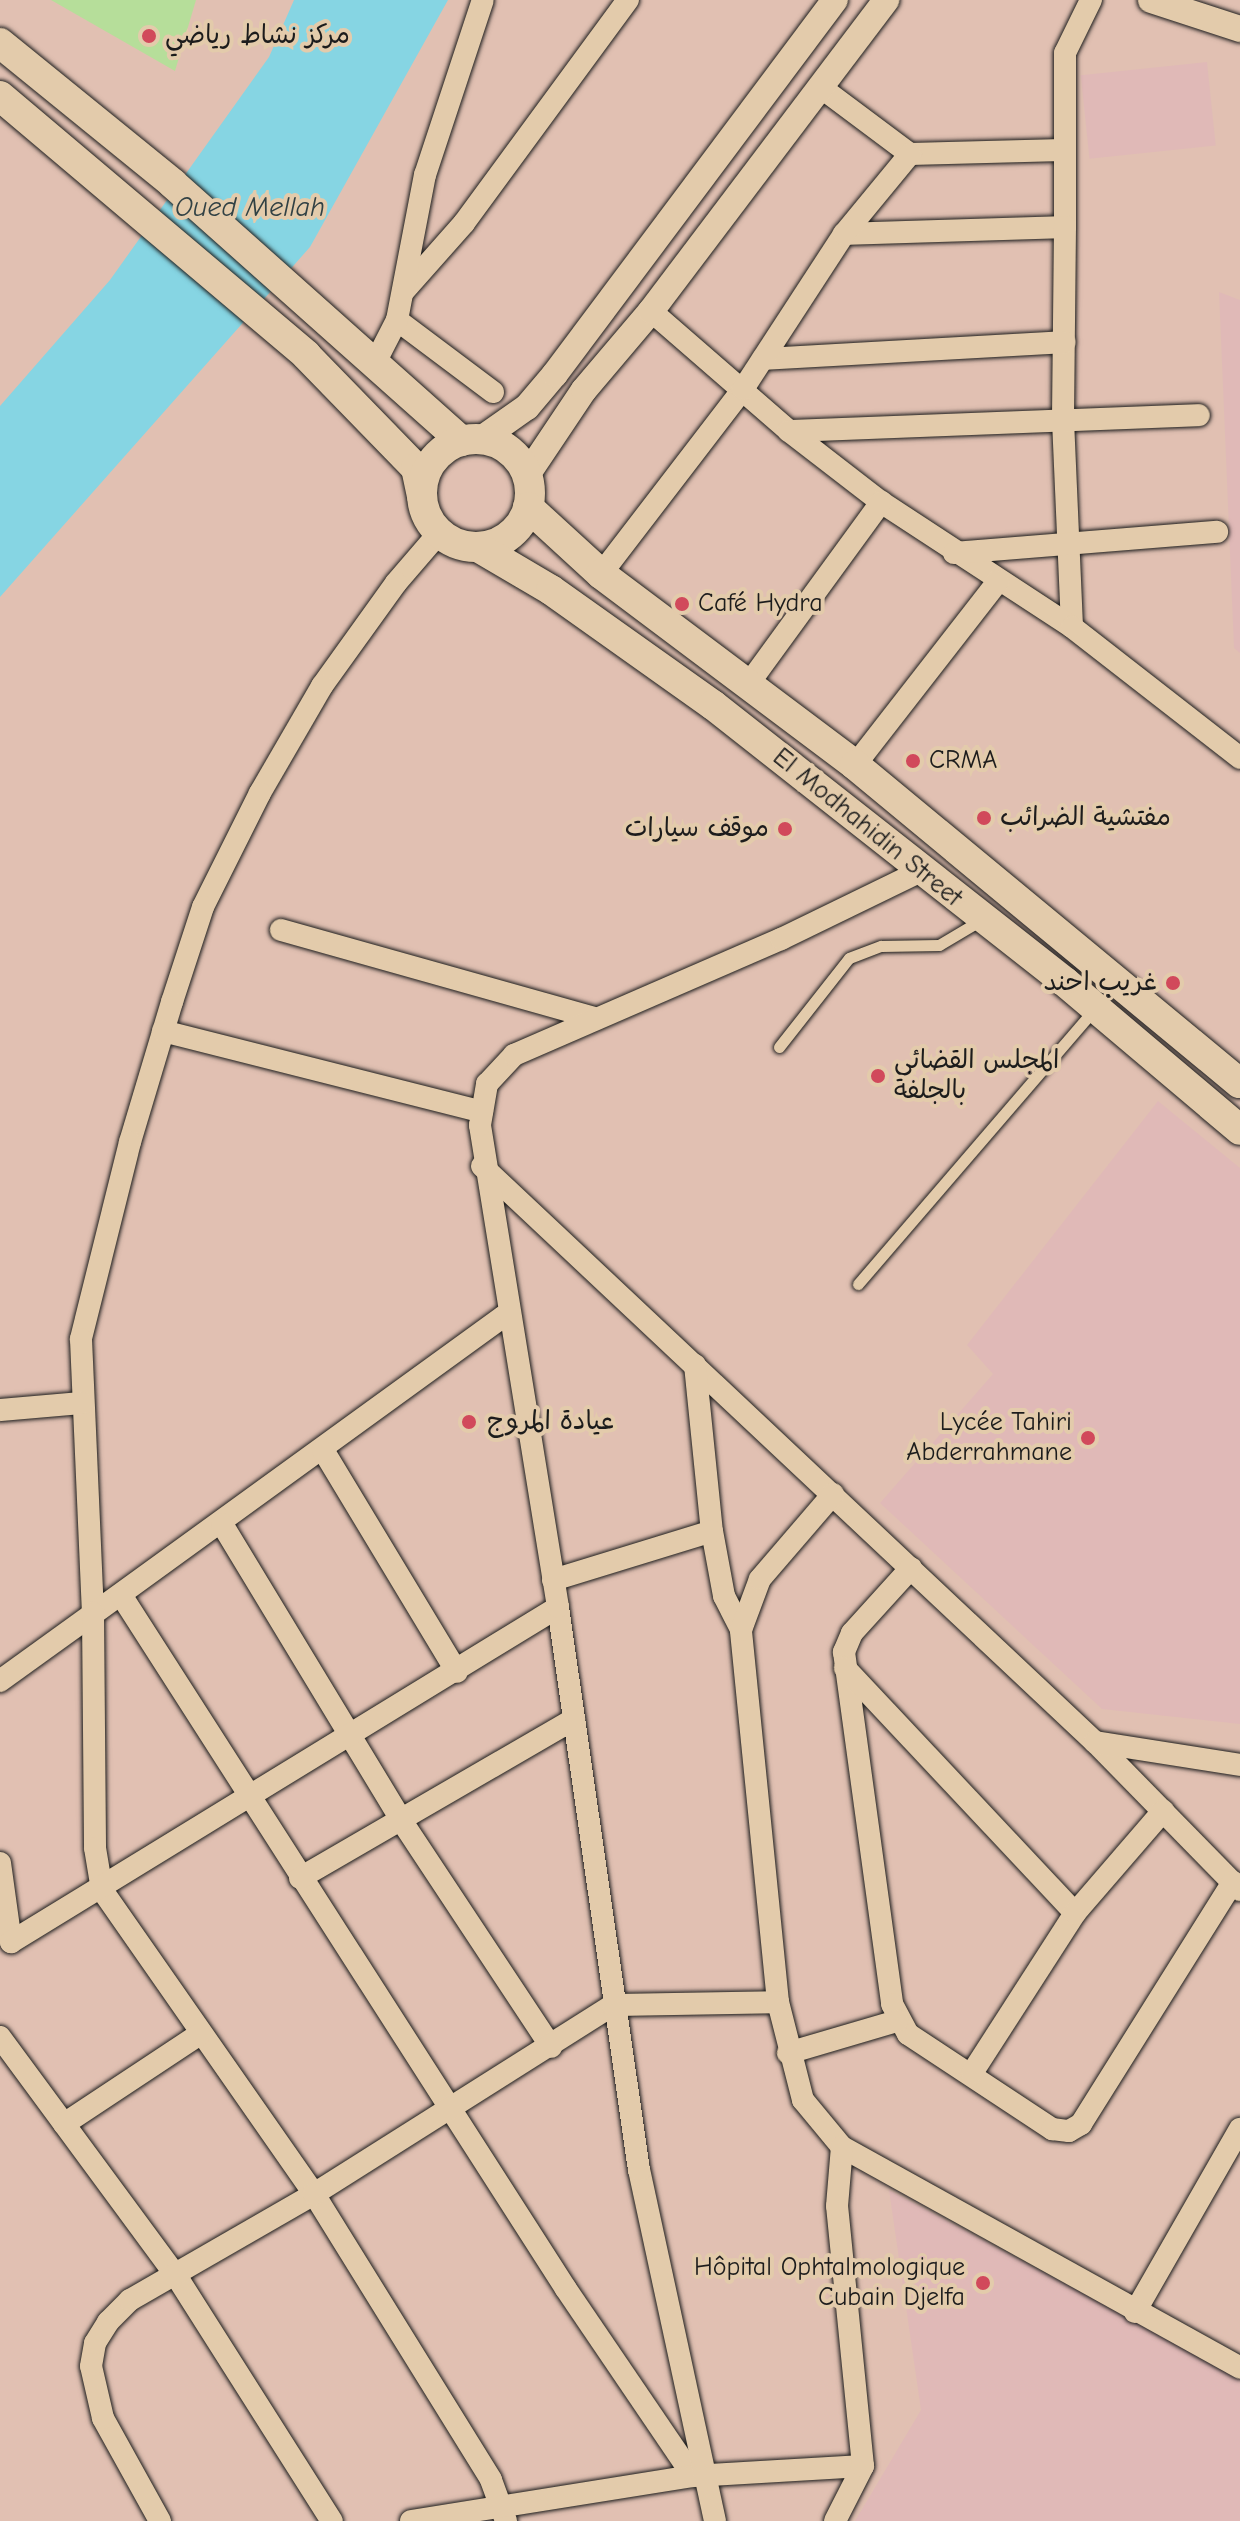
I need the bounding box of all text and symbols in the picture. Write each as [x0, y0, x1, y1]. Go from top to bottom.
place label: مركز نشاط رياضي [165, 20, 350, 52]
marker: مركز نشاط رياضي [140, 27, 158, 45]
water label: Oued Mellah [175, 190, 325, 224]
place label: Café Hydra [698, 588, 823, 620]
marker: Café Hydra [673, 595, 691, 613]
street label: El Modhahidin Street [766, 742, 968, 914]
place label: CRMA [929, 745, 997, 777]
marker: CRMA [904, 752, 922, 770]
place label: مفتشية الضرائب [1000, 802, 1171, 834]
marker: مفتشية الضرائب [975, 809, 993, 827]
place label: موقف سيارات [625, 813, 769, 845]
marker: موقف سيارات [776, 820, 794, 838]
place label: غريب احند [1043, 967, 1157, 999]
marker: غريب احند [1164, 974, 1182, 992]
place label: المجلس القضائي بالجلفة [894, 1045, 1059, 1106]
marker: المجلس القضائي بالجلفة [869, 1067, 887, 1085]
place label: عيادة المروج [487, 1406, 614, 1438]
place label: Lycée Tahiri Abderrahmane [906, 1407, 1072, 1468]
marker: عيادة المروج [458, 1411, 480, 1433]
marker: Lycée Tahiri Abderrahmane [1079, 1429, 1097, 1447]
place label: Hôpital Ophtalmologique Cubain Djelfa [694, 2252, 965, 2314]
marker: Hôpital Ophtalmologique Cubain Djelfa [972, 2272, 994, 2294]

